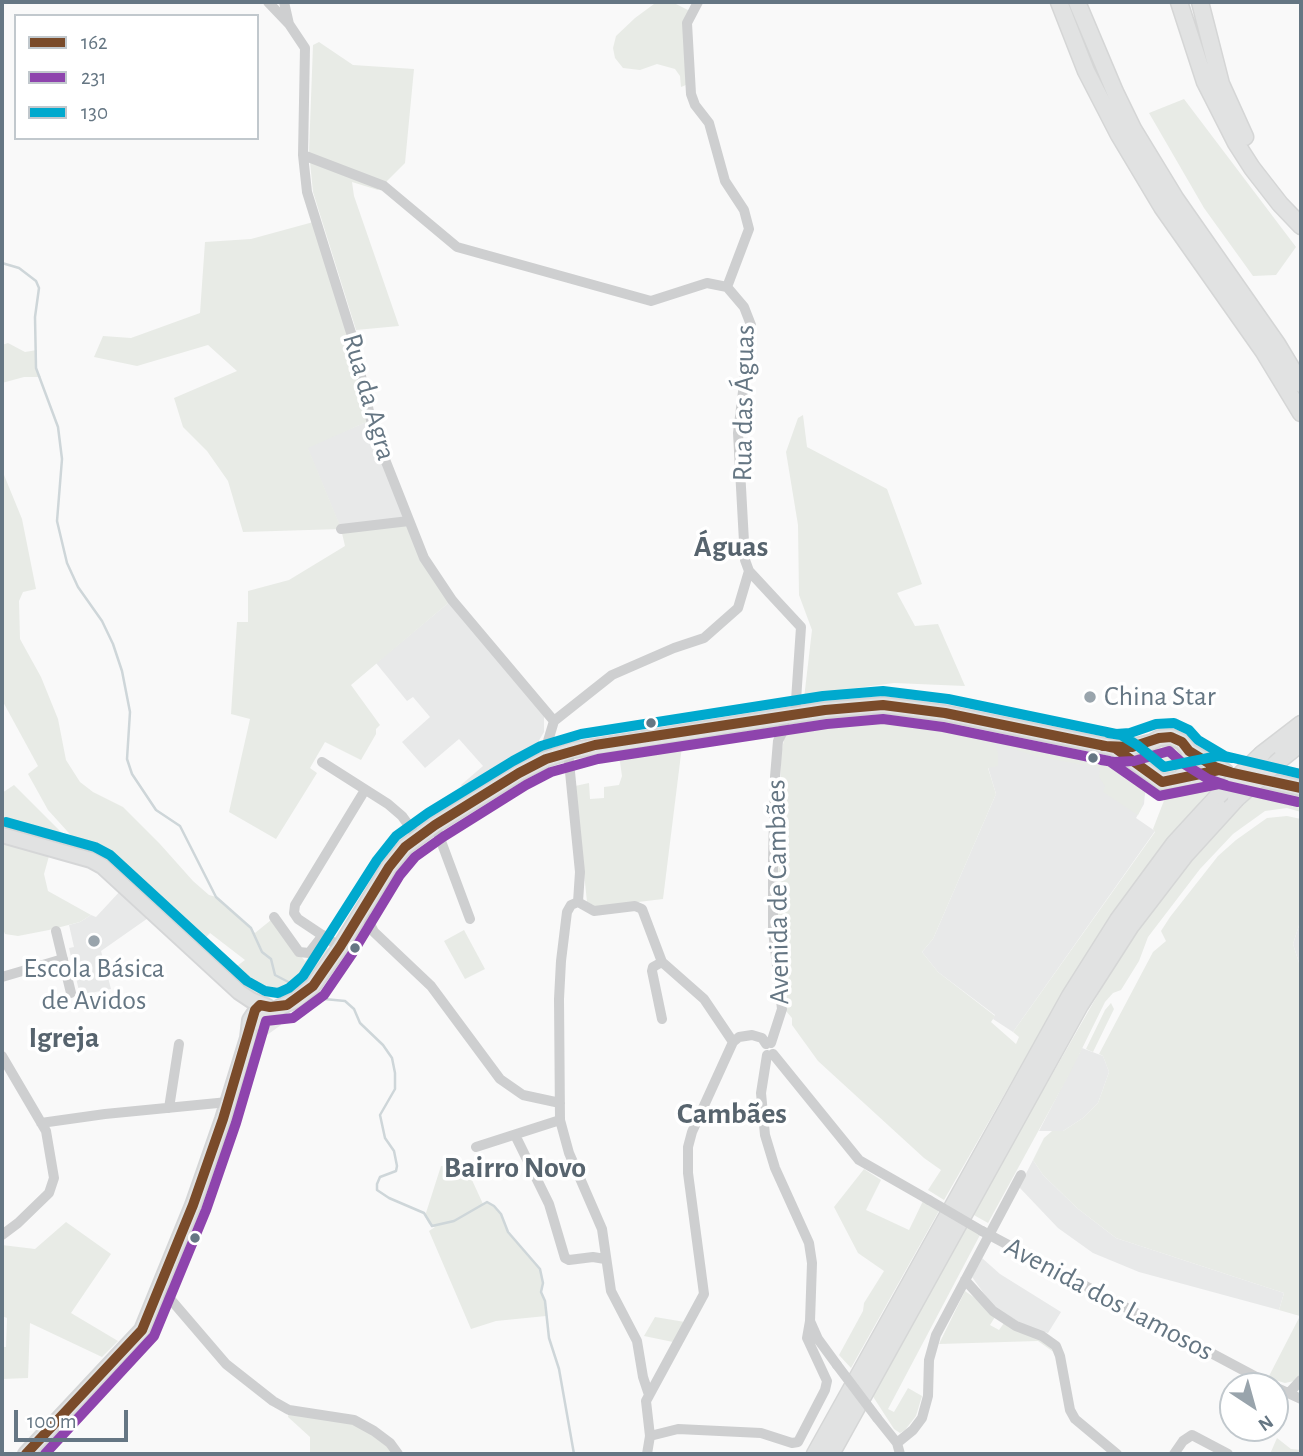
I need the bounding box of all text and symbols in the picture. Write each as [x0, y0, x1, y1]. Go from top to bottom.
legend [14, 14, 259, 140]
text: 162 [81, 32, 108, 53]
text: 231 [81, 67, 106, 88]
text: 130 [81, 102, 108, 123]
street label: Rua das Águas [726, 324, 762, 482]
street label: Rua da Agra [335, 330, 403, 464]
district label: Águas [694, 529, 768, 565]
place label: China Star [1104, 680, 1216, 714]
marker: China Star [1082, 689, 1098, 705]
unlabelled marker [644, 716, 658, 730]
unlabelled marker [1086, 751, 1100, 765]
street label: Avenida de Cambães [759, 779, 797, 1005]
marker: Escola Básica de Avidos [86, 933, 102, 949]
unlabelled marker [348, 941, 362, 955]
place label: Escola Básica de Avidos [23, 952, 165, 1018]
district label: Igreja [29, 1020, 99, 1056]
district label: Cambães [677, 1096, 787, 1132]
district label: Bairro Novo [444, 1150, 586, 1186]
street label: Avenida dos Lamosos [999, 1230, 1219, 1368]
unlabelled marker [188, 1231, 202, 1245]
north arrow [1219, 1372, 1289, 1442]
scale bar [18, 1396, 131, 1440]
text: 100 m [27, 1411, 77, 1432]
text: N [1255, 1411, 1276, 1434]

